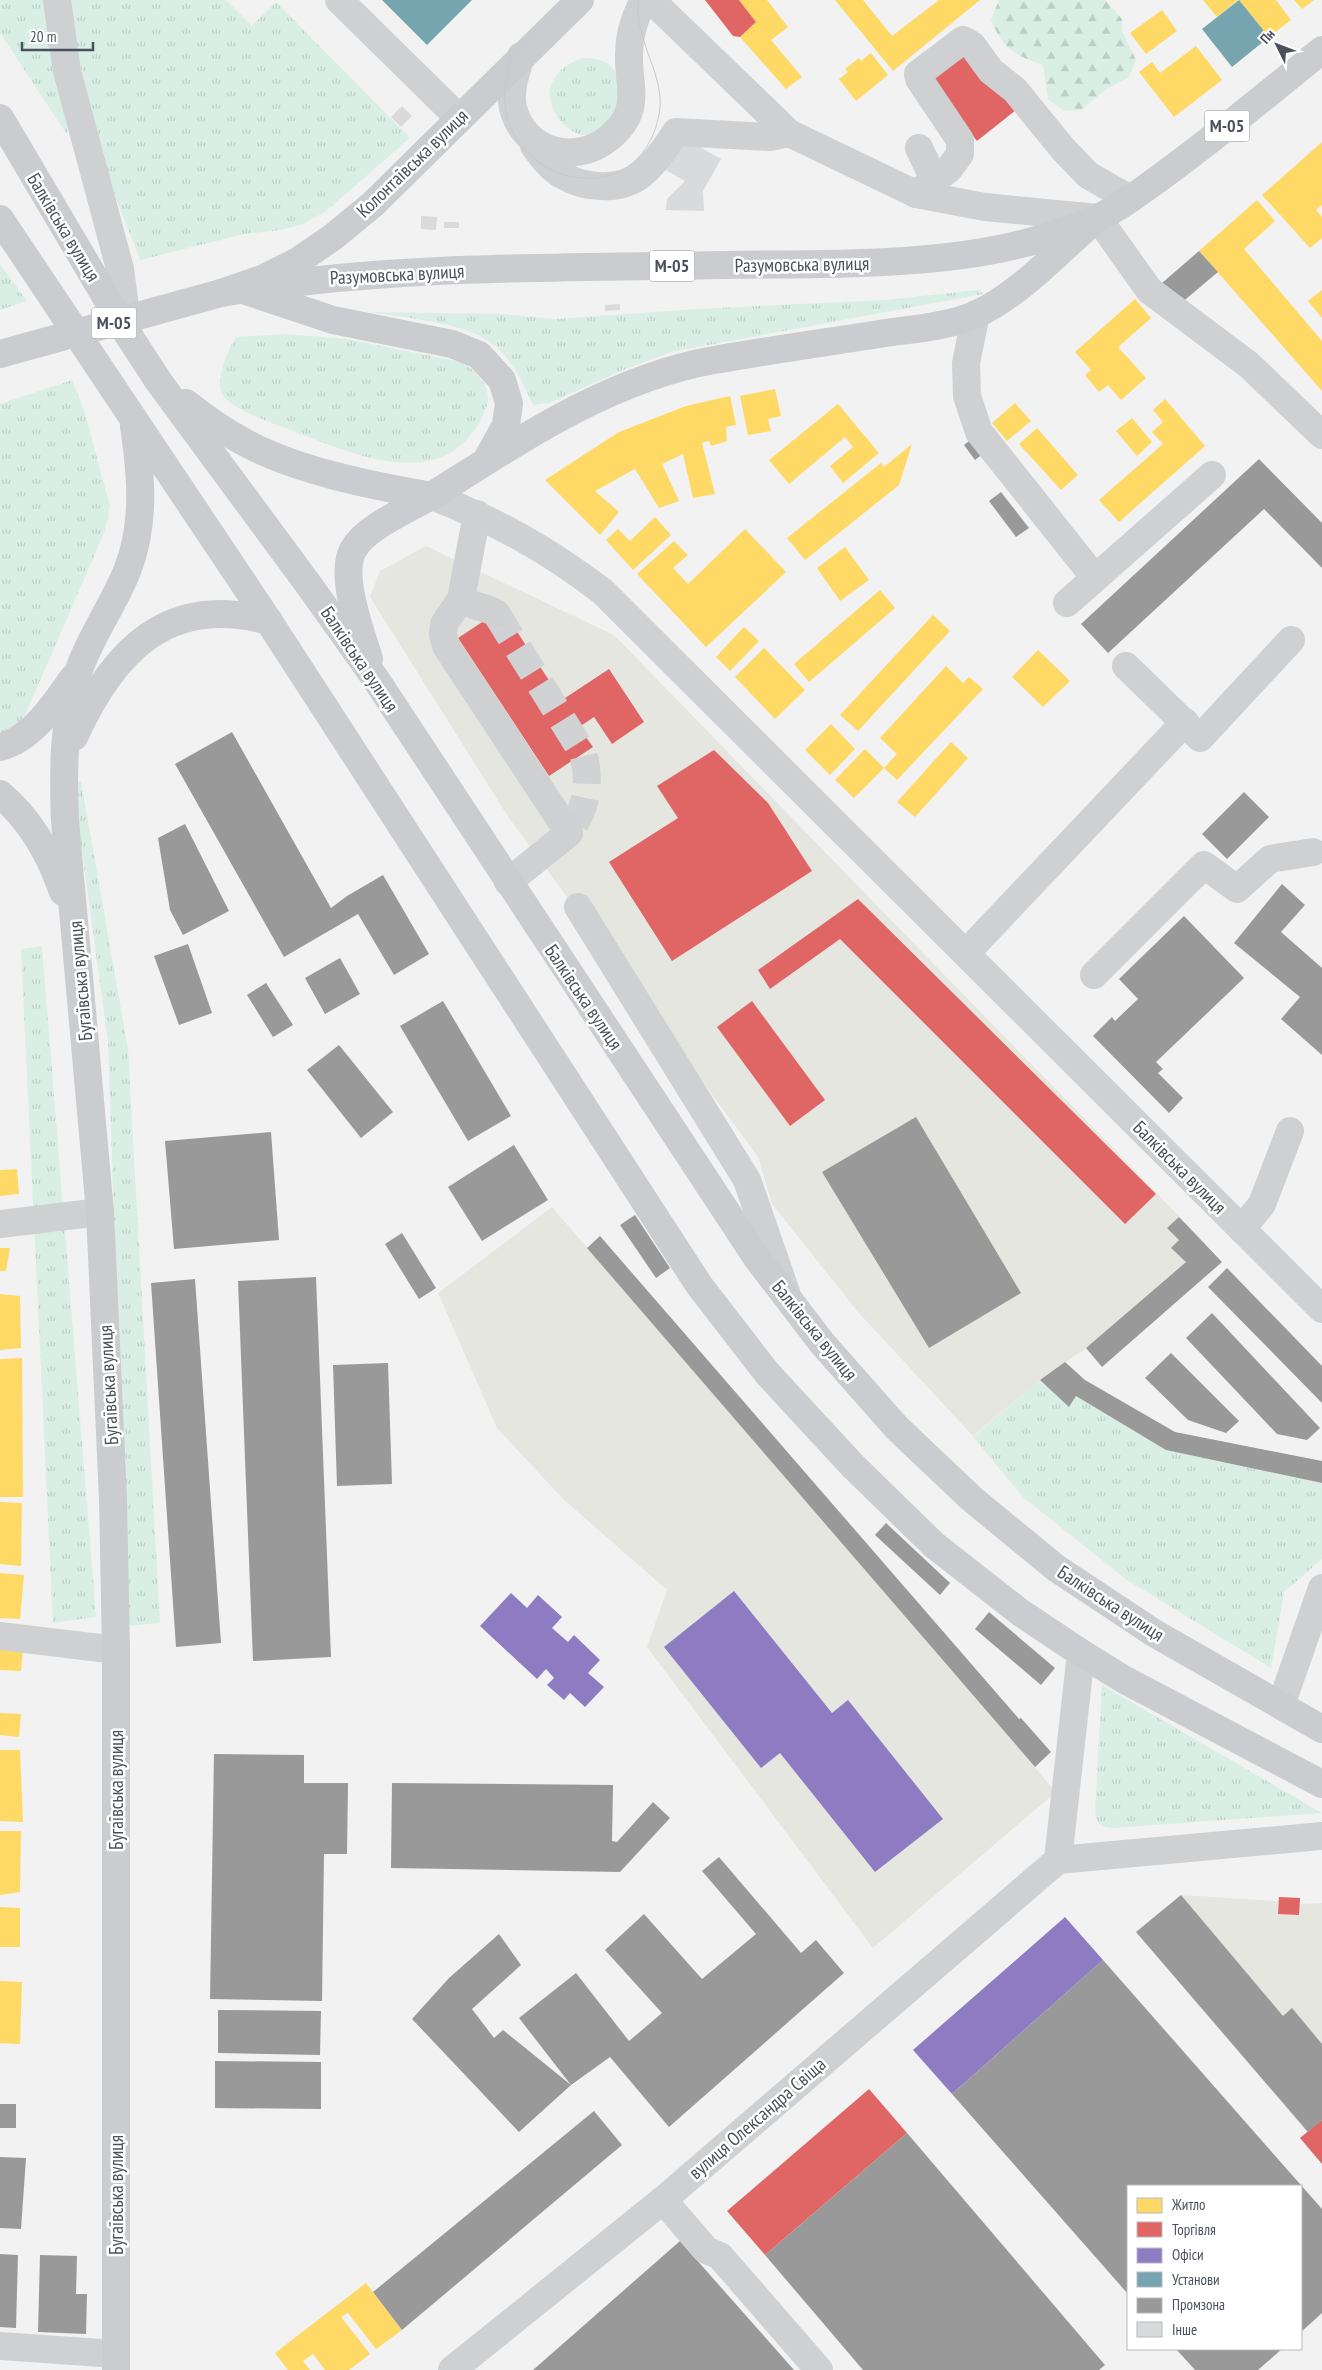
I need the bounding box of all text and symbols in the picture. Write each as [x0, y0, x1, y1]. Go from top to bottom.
scale bar [22, 20, 94, 52]
north arrow [1252, 20, 1302, 70]
text: Пн [1256, 25, 1279, 47]
text: 20 m [30, 27, 56, 46]
street label: Колонтаївська вулиця [351, 104, 473, 222]
road number: М-05 [1204, 110, 1250, 142]
street label: Балківська вулиця [22, 168, 106, 286]
road number: М-05 [650, 250, 694, 282]
street label: Разумовська вулиця [735, 251, 869, 277]
street label: Разумовська вулиця [329, 258, 465, 290]
road number: М-05 [92, 307, 136, 338]
street label: Балківська вулиця [316, 602, 404, 716]
street label: Бугаївська вулиця [63, 920, 97, 1042]
street label: Балківська вулиця [540, 940, 628, 1054]
street label: Балківська вулиця [1128, 1115, 1232, 1219]
street label: Балківська вулиця [767, 1275, 863, 1385]
street label: Бугаївська вулиця [93, 1324, 123, 1446]
street label: Балківська вулиця [1053, 1560, 1169, 1646]
street label: Бугаївська вулиця [104, 1730, 128, 1850]
street label: вулиця Олександра Свіща [684, 2052, 830, 2184]
street label: Бугаївська вулиця [104, 2135, 128, 2255]
legend [1127, 2185, 1302, 2350]
text: Житло [1171, 2195, 1206, 2214]
text: Торгівля [1172, 2220, 1216, 2239]
text: Офіси [1172, 2245, 1204, 2264]
text: Установи [1172, 2270, 1220, 2289]
text: Промзона [1172, 2295, 1225, 2314]
text: Інше [1172, 2320, 1197, 2339]

